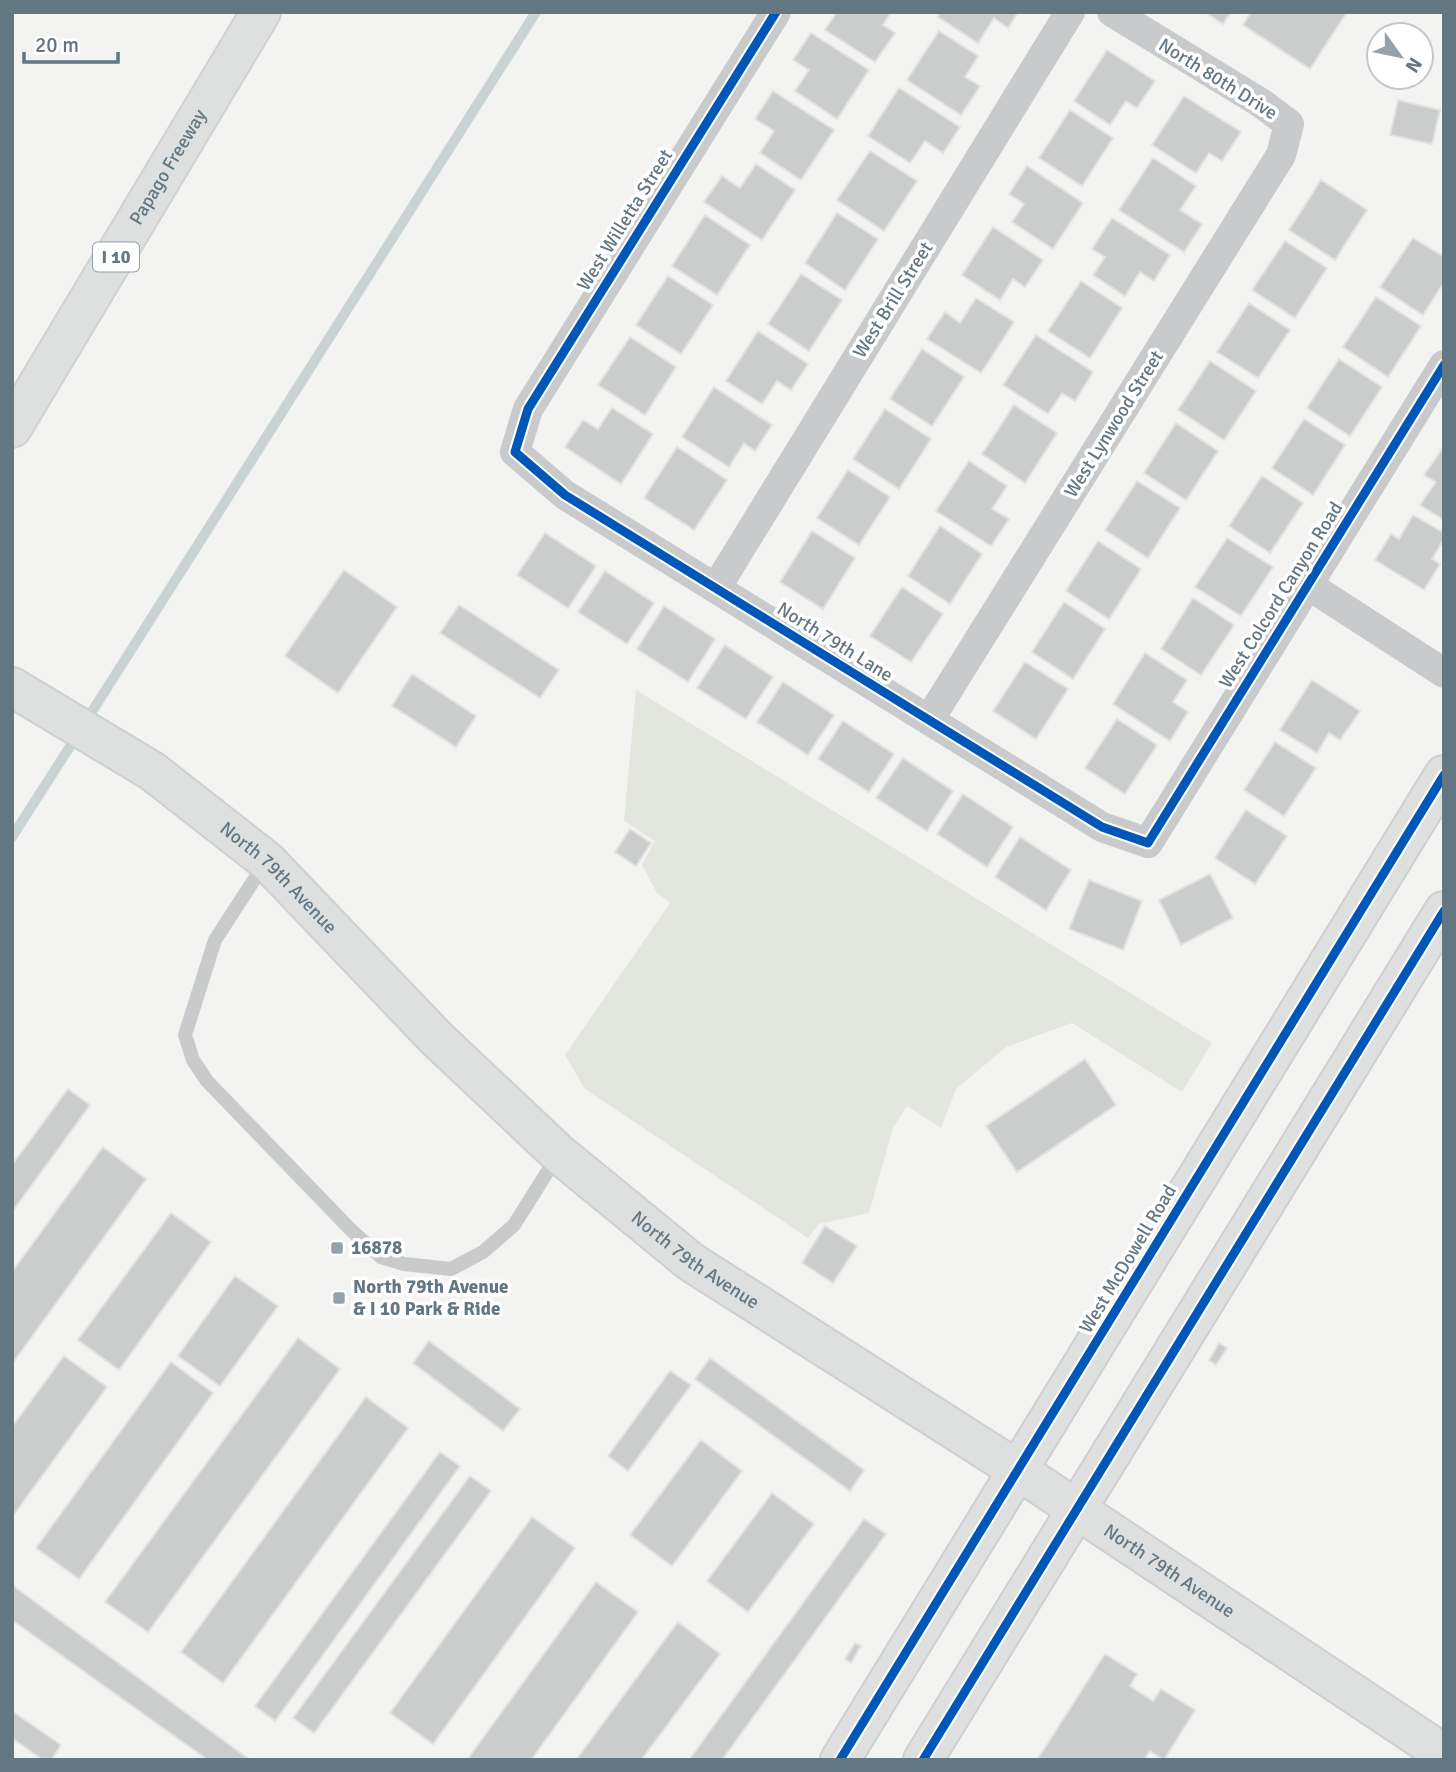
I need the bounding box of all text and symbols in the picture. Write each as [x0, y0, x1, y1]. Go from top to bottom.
scale bar [24, 21, 119, 65]
north arrow [1365, 21, 1435, 91]
text: 20 m [35, 32, 79, 58]
street label: North 80th Drive [1154, 33, 1282, 125]
text: N [1400, 53, 1427, 77]
street label: Papago Freeway [124, 105, 212, 229]
street label: West Willetta Street [572, 145, 678, 295]
street label: West Brill Street [848, 237, 938, 362]
road number: I 10 [93, 243, 139, 272]
street label: West Lynwood Street [1059, 346, 1169, 502]
street label: West Colcord Canyon Road [1214, 497, 1348, 693]
street label: North 79th Lane [773, 597, 897, 687]
street label: North 79th Avenue [215, 817, 342, 939]
street label: West McDowell Road [1074, 1180, 1182, 1338]
street label: North 79th Avenue [626, 1206, 764, 1314]
place label: 16878 [351, 1236, 402, 1260]
marker: 16878 [329, 1240, 345, 1256]
place label: North 79th Avenue & I 10 Park & Ride [353, 1275, 509, 1321]
marker: North 79th Avenue & I 10 Park & Ride [331, 1290, 347, 1306]
street label: North 79th Avenue [1099, 1519, 1239, 1623]

